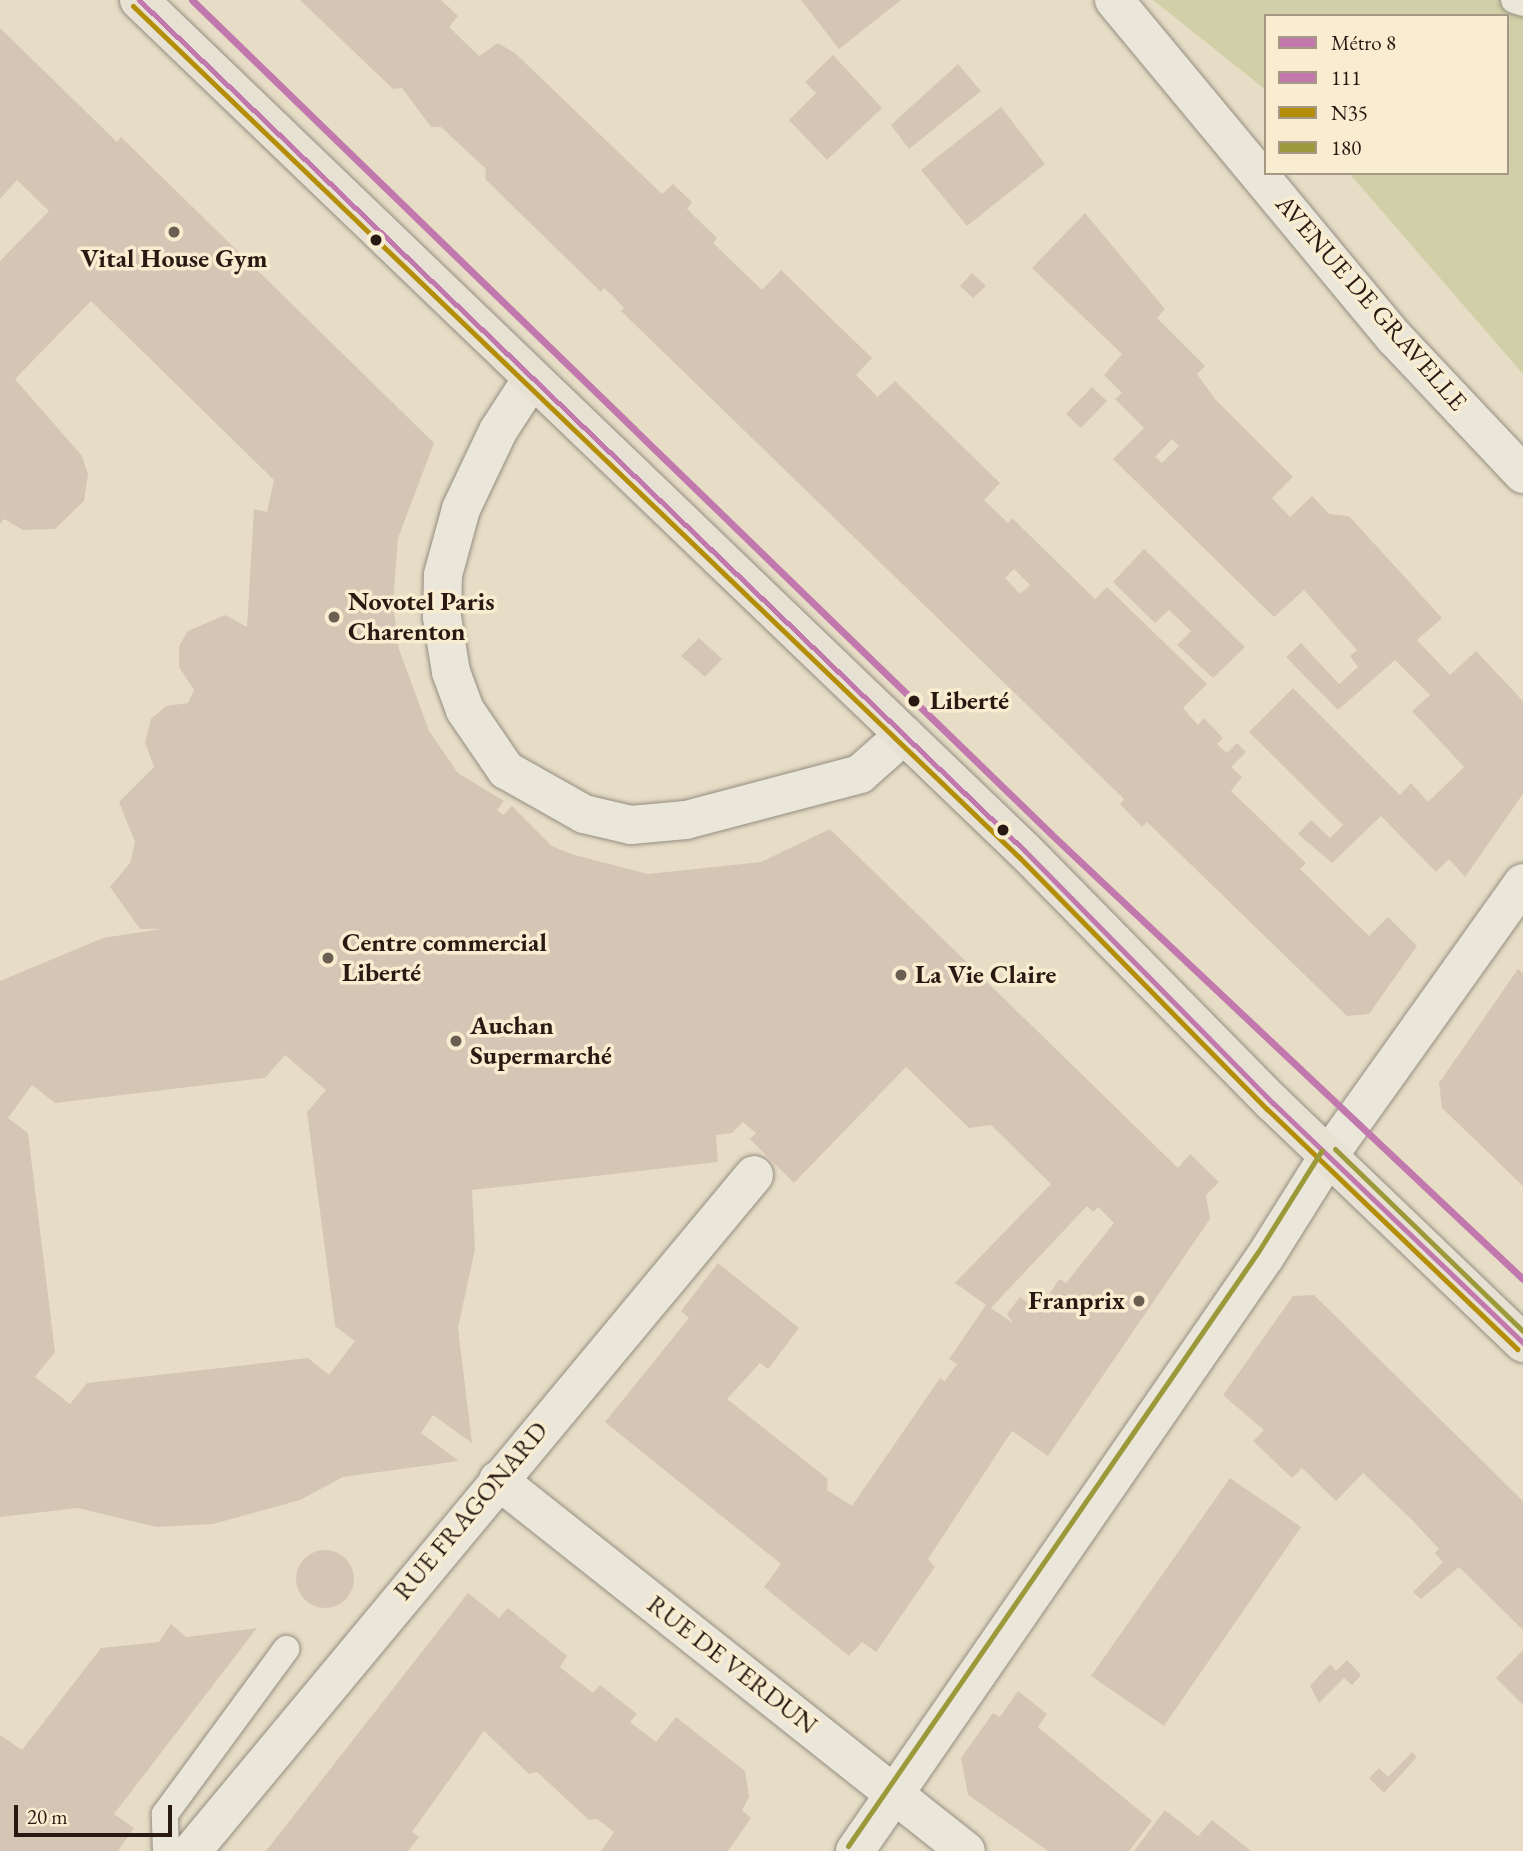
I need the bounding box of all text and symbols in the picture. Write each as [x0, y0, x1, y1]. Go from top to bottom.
legend [1264, 14, 1509, 175]
text: Métro 8 [1331, 29, 1396, 56]
text: 111 [1331, 64, 1361, 91]
text: N35 [1331, 99, 1368, 126]
text: 180 [1331, 134, 1361, 161]
street label: AVENUE DE GRAVELLE [1269, 189, 1473, 417]
marker: Vital House Gym [166, 224, 182, 240]
unlabelled marker [369, 233, 383, 247]
place label: Vital House Gym [81, 243, 267, 275]
place label: Novotel Paris Charenton [348, 586, 495, 648]
marker: Novotel Paris Charenton [326, 609, 342, 625]
place label: Liberté [930, 685, 1009, 717]
marker: Liberté [904, 691, 924, 711]
unlabelled marker [996, 823, 1010, 837]
place label: Centre commercial Liberté [342, 927, 547, 988]
marker: Centre commercial Liberté [320, 950, 336, 966]
place label: La Vie Claire [915, 959, 1056, 991]
marker: La Vie Claire [893, 967, 909, 983]
place label: Auchan Supermarché [470, 1010, 612, 1072]
marker: Auchan Supermarché [448, 1033, 464, 1049]
place label: Franprix [1028, 1285, 1125, 1317]
marker: Franprix [1131, 1293, 1147, 1309]
street label: RUE FRAGONARD [387, 1415, 555, 1607]
street label: RUE DE VERDUN [641, 1589, 823, 1741]
scale bar [18, 1792, 175, 1836]
text: 20 m [27, 1803, 68, 1830]

